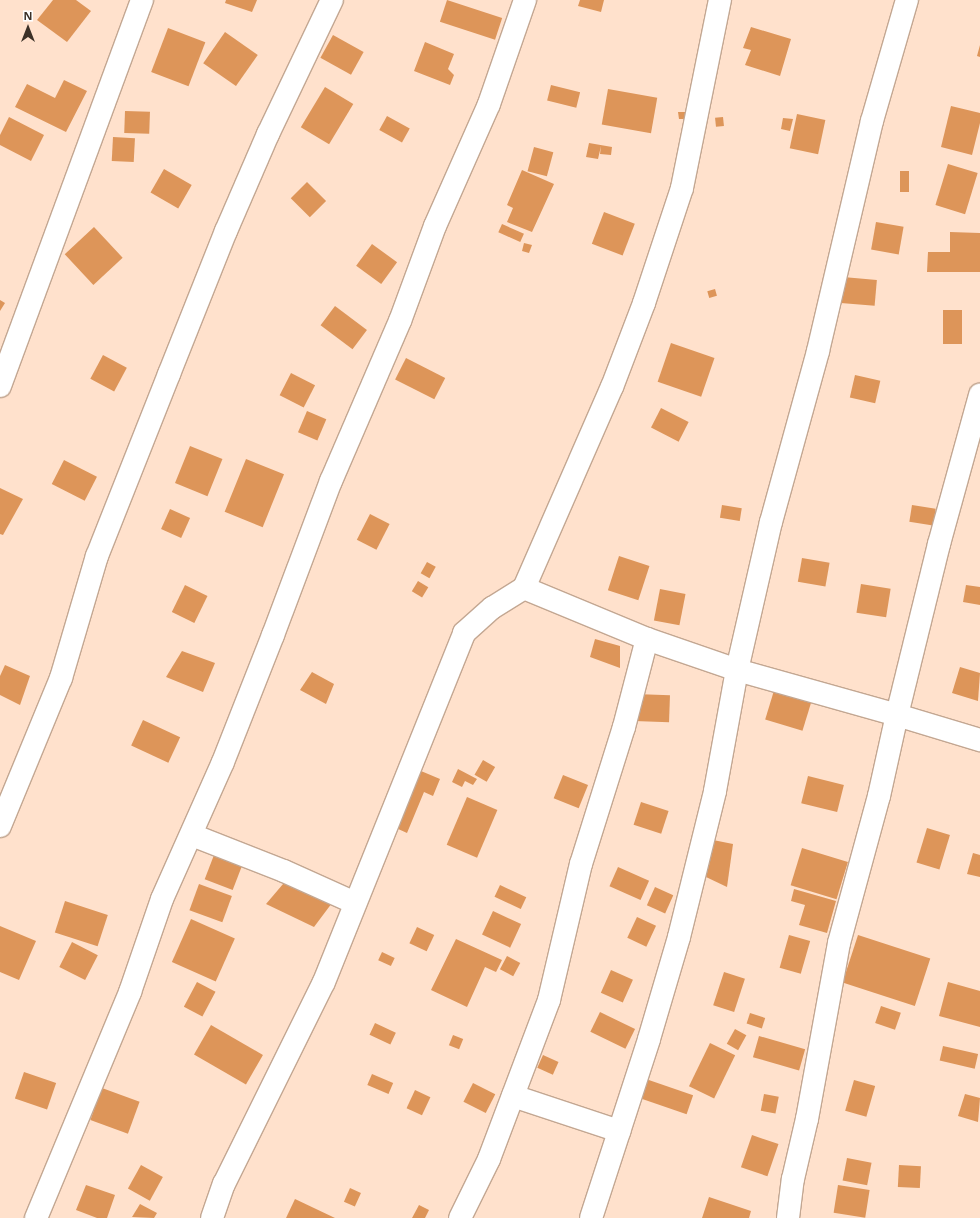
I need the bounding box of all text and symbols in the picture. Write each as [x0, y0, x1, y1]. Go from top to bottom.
north arrow [8, 8, 48, 48]
text: N [24, 8, 32, 23]

